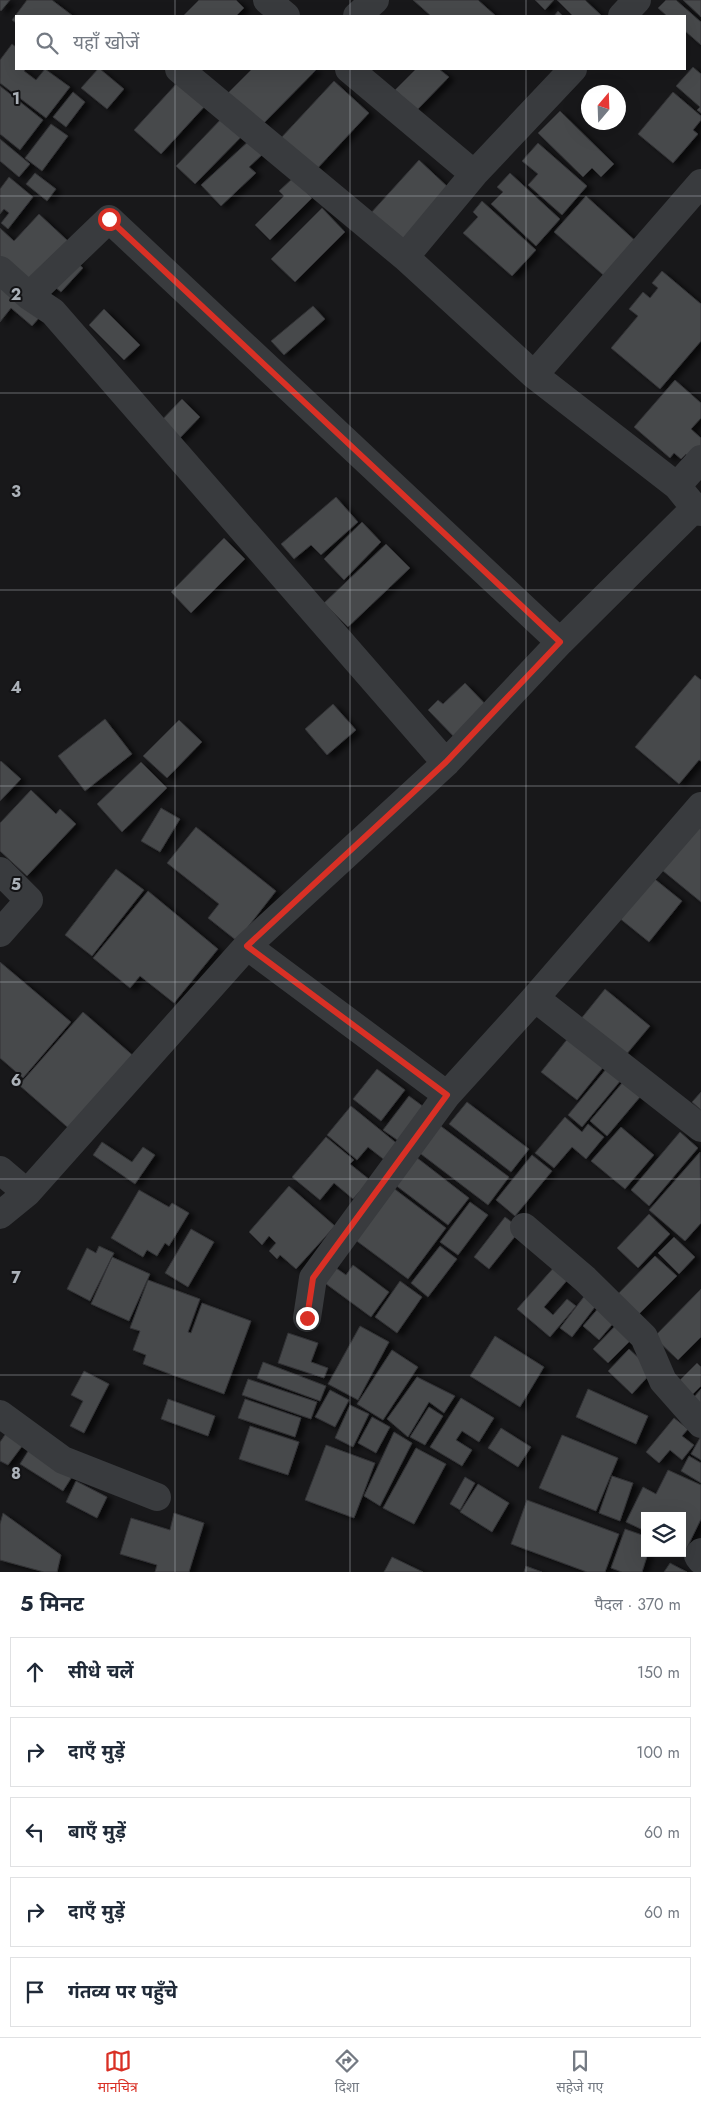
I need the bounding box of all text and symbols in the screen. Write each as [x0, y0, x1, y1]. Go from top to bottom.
search box [15, 15, 686, 70]
icon: search [33, 29, 61, 57]
text: यहाँ खोजें [73, 29, 139, 56]
north arrow [581, 85, 626, 130]
text: 1 [12, 87, 20, 110]
route start [98, 208, 121, 231]
text: 2 [11, 283, 21, 306]
text: 3 [11, 480, 21, 503]
text: 4 [10, 676, 22, 699]
text: 5 [11, 873, 21, 896]
text: 6 [11, 1069, 21, 1092]
text: 7 [11, 1266, 21, 1289]
route end [296, 1307, 319, 1330]
text: 8 [11, 1462, 21, 1485]
map controls [641, 1512, 686, 1557]
button: layers [641, 1512, 686, 1557]
text: 5 मिनट [20, 1589, 84, 1619]
text: पैदल · 370 m [594, 1593, 681, 1616]
icon: ahead [21, 1658, 49, 1686]
text: सीधे चलें [68, 1658, 134, 1685]
text: 150 m [637, 1661, 680, 1684]
icon: right [21, 1738, 49, 1766]
text: दाएँ मुड़ें [68, 1738, 125, 1765]
text: 100 m [636, 1741, 680, 1764]
icon: left [21, 1818, 49, 1846]
text: बाएँ मुड़ें [68, 1818, 126, 1845]
text: 60 m [644, 1821, 680, 1844]
icon: right [21, 1898, 49, 1926]
text: दाएँ मुड़ें [68, 1898, 125, 1925]
text: 60 m [644, 1901, 680, 1924]
icon: arrive [21, 1978, 49, 2006]
text: गंतव्य पर पहुँचे [68, 1978, 177, 2005]
tab: मानचित्र [98, 2047, 138, 2098]
tab: दिशा [333, 2047, 361, 2098]
tab: सहेजे गए [556, 2047, 603, 2098]

